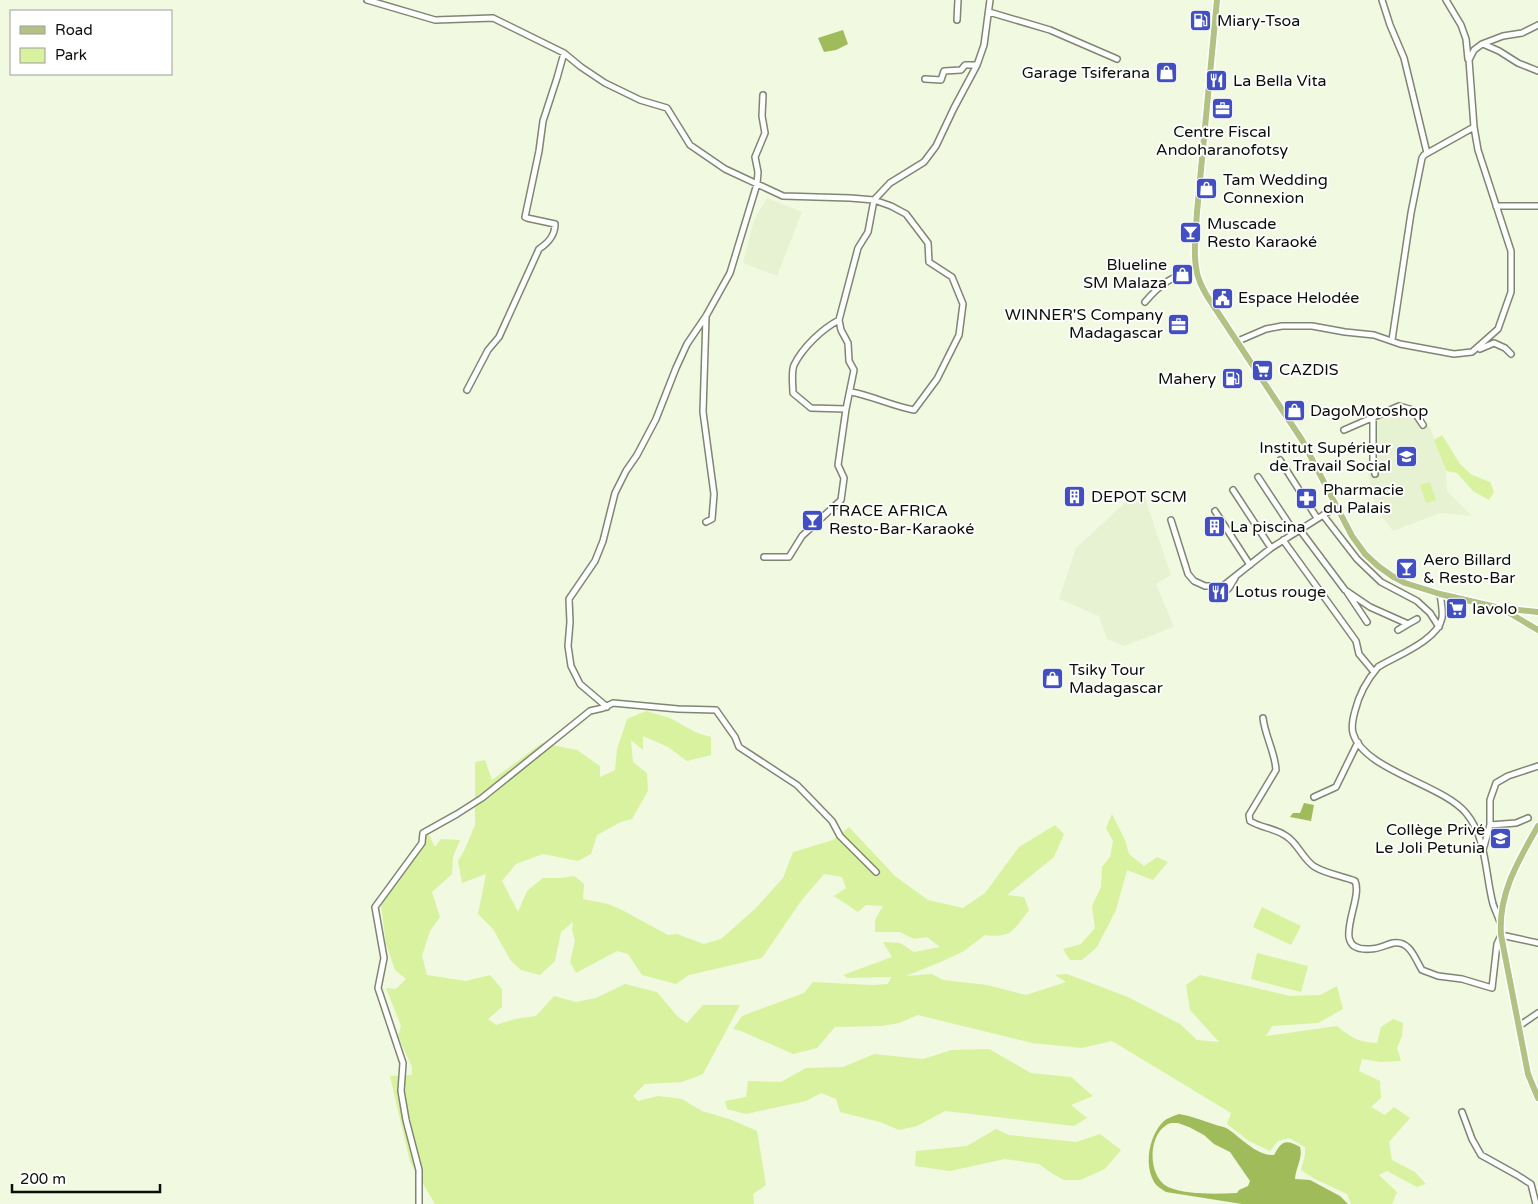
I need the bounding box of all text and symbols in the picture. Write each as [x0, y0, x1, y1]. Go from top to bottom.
fuel station icon: Miary-Tsoa [1189, 9, 1213, 33]
legend [10, 10, 172, 75]
place label: Miary-Tsoa [1217, 11, 1300, 31]
text: Road [55, 21, 93, 39]
text: Park [55, 46, 87, 64]
shop icon: Garage Tsiferana [1154, 61, 1178, 85]
place label: Garage Tsiferana [1022, 63, 1150, 83]
restaurant icon: La Bella Vita [1205, 69, 1229, 93]
place label: La Bella Vita [1233, 71, 1327, 91]
office icon: Centre Fiscal Andoharanofotsy [1210, 96, 1234, 120]
place label: Centre Fiscal Andoharanofotsy [1156, 122, 1289, 160]
place label: Tam Wedding Connexion [1223, 170, 1328, 208]
shop icon: Tam Wedding Connexion [1195, 177, 1219, 201]
place label: Muscade Resto Karaoké [1207, 214, 1317, 252]
bar icon: Muscade Resto Karaoké [1179, 221, 1203, 245]
place label: Blueline SM Malaza [1083, 255, 1167, 293]
shop icon: Blueline SM Malaza [1171, 262, 1195, 286]
public building icon: Espace Helodée [1210, 286, 1234, 310]
place label: Espace Helodée [1238, 288, 1359, 308]
place label: WINNER'S Company Madagascar [1005, 305, 1164, 343]
office icon: WINNER'S Company Madagascar [1167, 312, 1191, 336]
supermarket icon: CAZDIS [1251, 358, 1275, 382]
place label: CAZDIS [1279, 360, 1339, 380]
fuel station icon: Mahery [1220, 367, 1244, 391]
place label: Mahery [1158, 369, 1216, 389]
shop icon: DagoMotoshop [1282, 399, 1306, 423]
place label: DagoMotoshop [1310, 401, 1428, 421]
place label: Institut Supérieur de Travail Social [1259, 438, 1392, 476]
school or university icon: Institut Supérieur de Travail Social [1395, 445, 1419, 469]
place label: Pharmacie du Palais [1323, 480, 1404, 518]
building icon: DEPOT SCM [1063, 485, 1087, 509]
place label: DEPOT SCM [1091, 487, 1187, 507]
pharmacy icon: Pharmacie du Palais [1295, 487, 1319, 511]
place label: TRACE AFRICA Resto-Bar-Karaoké [829, 501, 974, 539]
bar icon: TRACE AFRICA Resto-Bar-Karaoké [801, 508, 825, 532]
building icon: La piscina [1202, 515, 1226, 539]
place label: La piscina [1230, 517, 1305, 537]
place label: Aero Billard & Resto-Bar [1423, 550, 1516, 588]
bar icon: Aero Billard & Resto-Bar [1395, 557, 1419, 581]
restaurant icon: Lotus rouge [1207, 580, 1231, 604]
place label: Lotus rouge [1235, 582, 1326, 602]
supermarket icon: Iavolo [1444, 597, 1468, 621]
place label: Iavolo [1472, 599, 1517, 619]
place label: Tsiky Tour Madagascar [1069, 660, 1164, 698]
shop icon: Tsiky Tour Madagascar [1041, 667, 1065, 691]
place label: Collège Privé Le Joli Petunia [1375, 820, 1485, 858]
school or university icon: Collège Privé Le Joli Petunia [1489, 827, 1513, 851]
scale bar [12, 1162, 160, 1194]
text: 200 m [20, 1170, 66, 1188]

